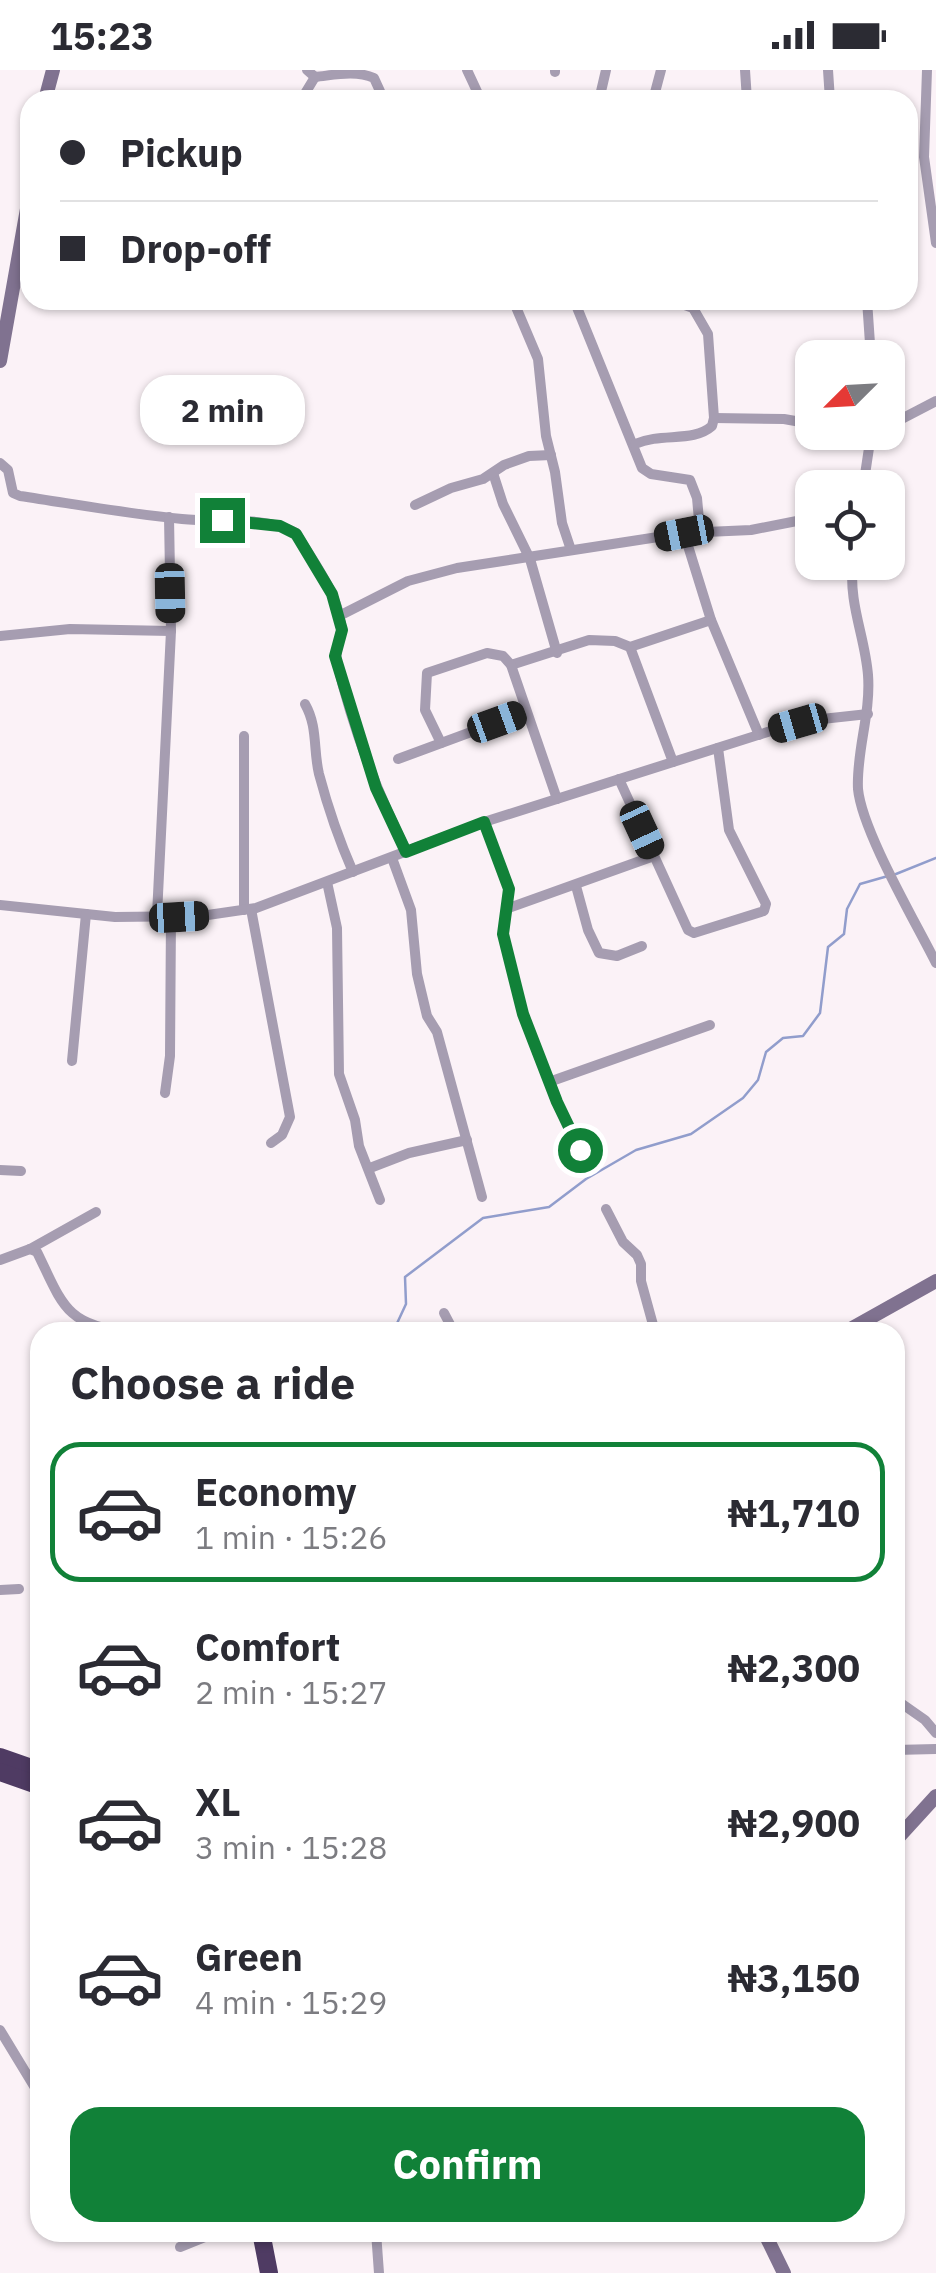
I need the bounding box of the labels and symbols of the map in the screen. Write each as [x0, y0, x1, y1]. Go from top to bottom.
north arrow [795, 340, 905, 450]
callout: 2 min [140, 375, 304, 445]
route end [200, 498, 245, 543]
car [652, 513, 716, 553]
car [154, 563, 186, 623]
car [464, 698, 530, 746]
car [765, 700, 831, 746]
car [616, 796, 668, 864]
car [148, 900, 210, 934]
route start [558, 1128, 603, 1173]

